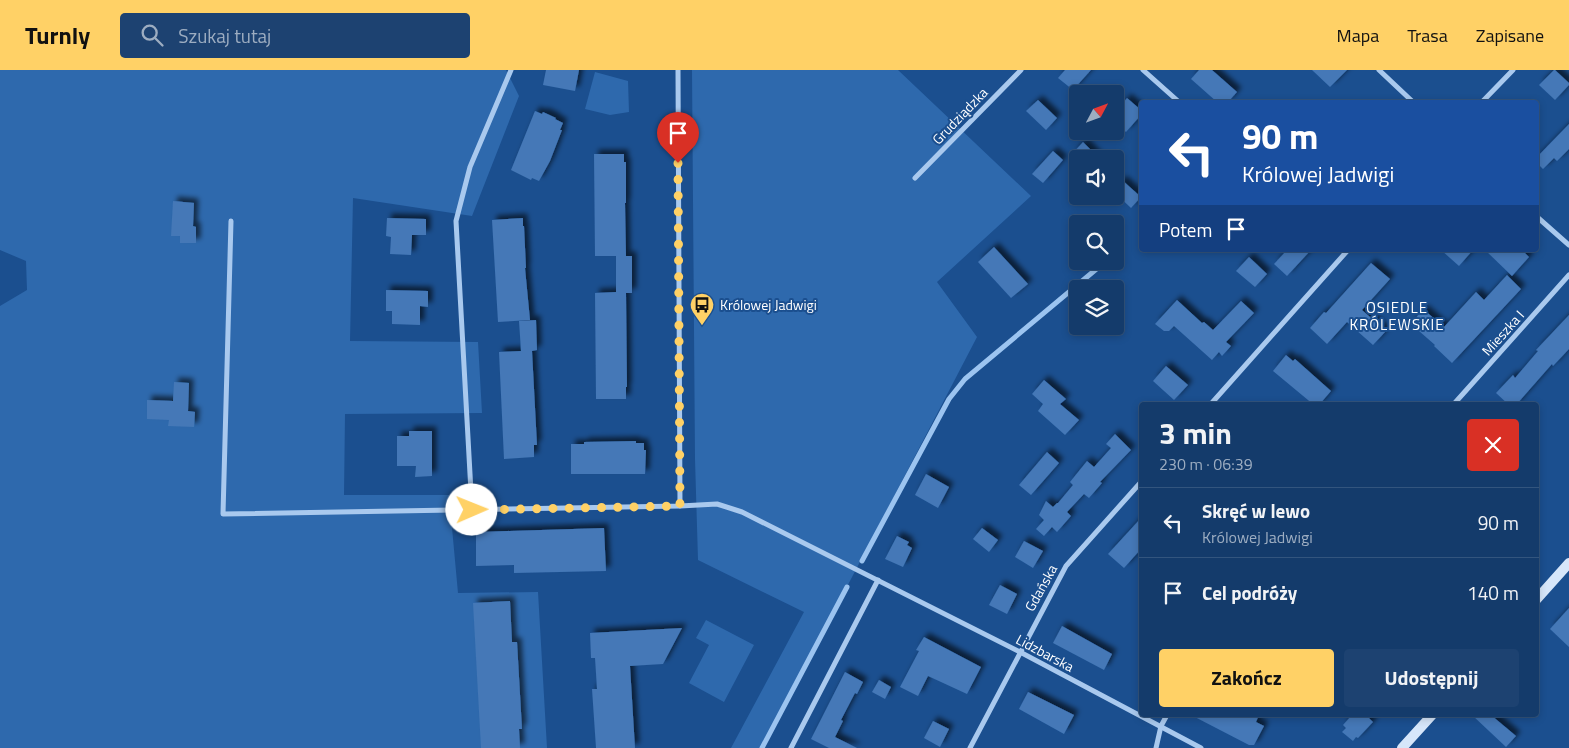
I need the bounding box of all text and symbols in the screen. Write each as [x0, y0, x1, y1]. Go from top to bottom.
search box [120, 13, 470, 58]
text: Turnly [25, 17, 90, 53]
icon: search [138, 21, 166, 49]
text: Szukaj tutaj [178, 21, 271, 50]
text: Mapa [1337, 22, 1379, 49]
text: Trasa [1407, 22, 1448, 49]
text: Zapisane [1476, 22, 1544, 49]
street label: Grudziądzka [927, 82, 992, 149]
north arrow [1069, 85, 1124, 140]
map controls [1069, 85, 1124, 335]
text: 90 m [1242, 109, 1318, 163]
pin [657, 112, 699, 163]
icon: arrive [664, 119, 692, 147]
icon: left [1159, 120, 1224, 185]
button: sound [1069, 150, 1124, 205]
text: Królowej Jadwigi [1242, 157, 1394, 191]
button: search [1069, 215, 1124, 270]
text: Potem [1159, 215, 1212, 244]
icon: arrive [1222, 215, 1250, 243]
button: layers [1069, 280, 1124, 335]
bus stop icon: Królowej Jadwigi [689, 292, 715, 326]
place label: Królowej Jadwigi [720, 294, 817, 315]
district label: OSIEDLE KRÓLEWSKIE [1349, 296, 1445, 336]
street label: Mieszka I [1476, 305, 1529, 360]
text: 3 min [1159, 410, 1232, 456]
button: close [1467, 419, 1519, 471]
text: 230 m · 06:39 [1159, 452, 1253, 476]
position arrow [445, 483, 497, 535]
text: Skręć w lewo [1202, 496, 1310, 525]
text: 90 m [1478, 508, 1519, 537]
icon: left [1159, 509, 1187, 537]
text: Królowej Jadwigi [1202, 525, 1313, 549]
street label: Gdańska [1019, 560, 1062, 615]
text: Cel podróży [1202, 578, 1297, 607]
text: 140 m [1467, 578, 1519, 607]
icon: arrive [1159, 579, 1187, 607]
street label: Lidzbarska [1013, 629, 1078, 677]
button: Zakończ [1159, 649, 1334, 707]
button: Udostępnij [1344, 649, 1519, 707]

